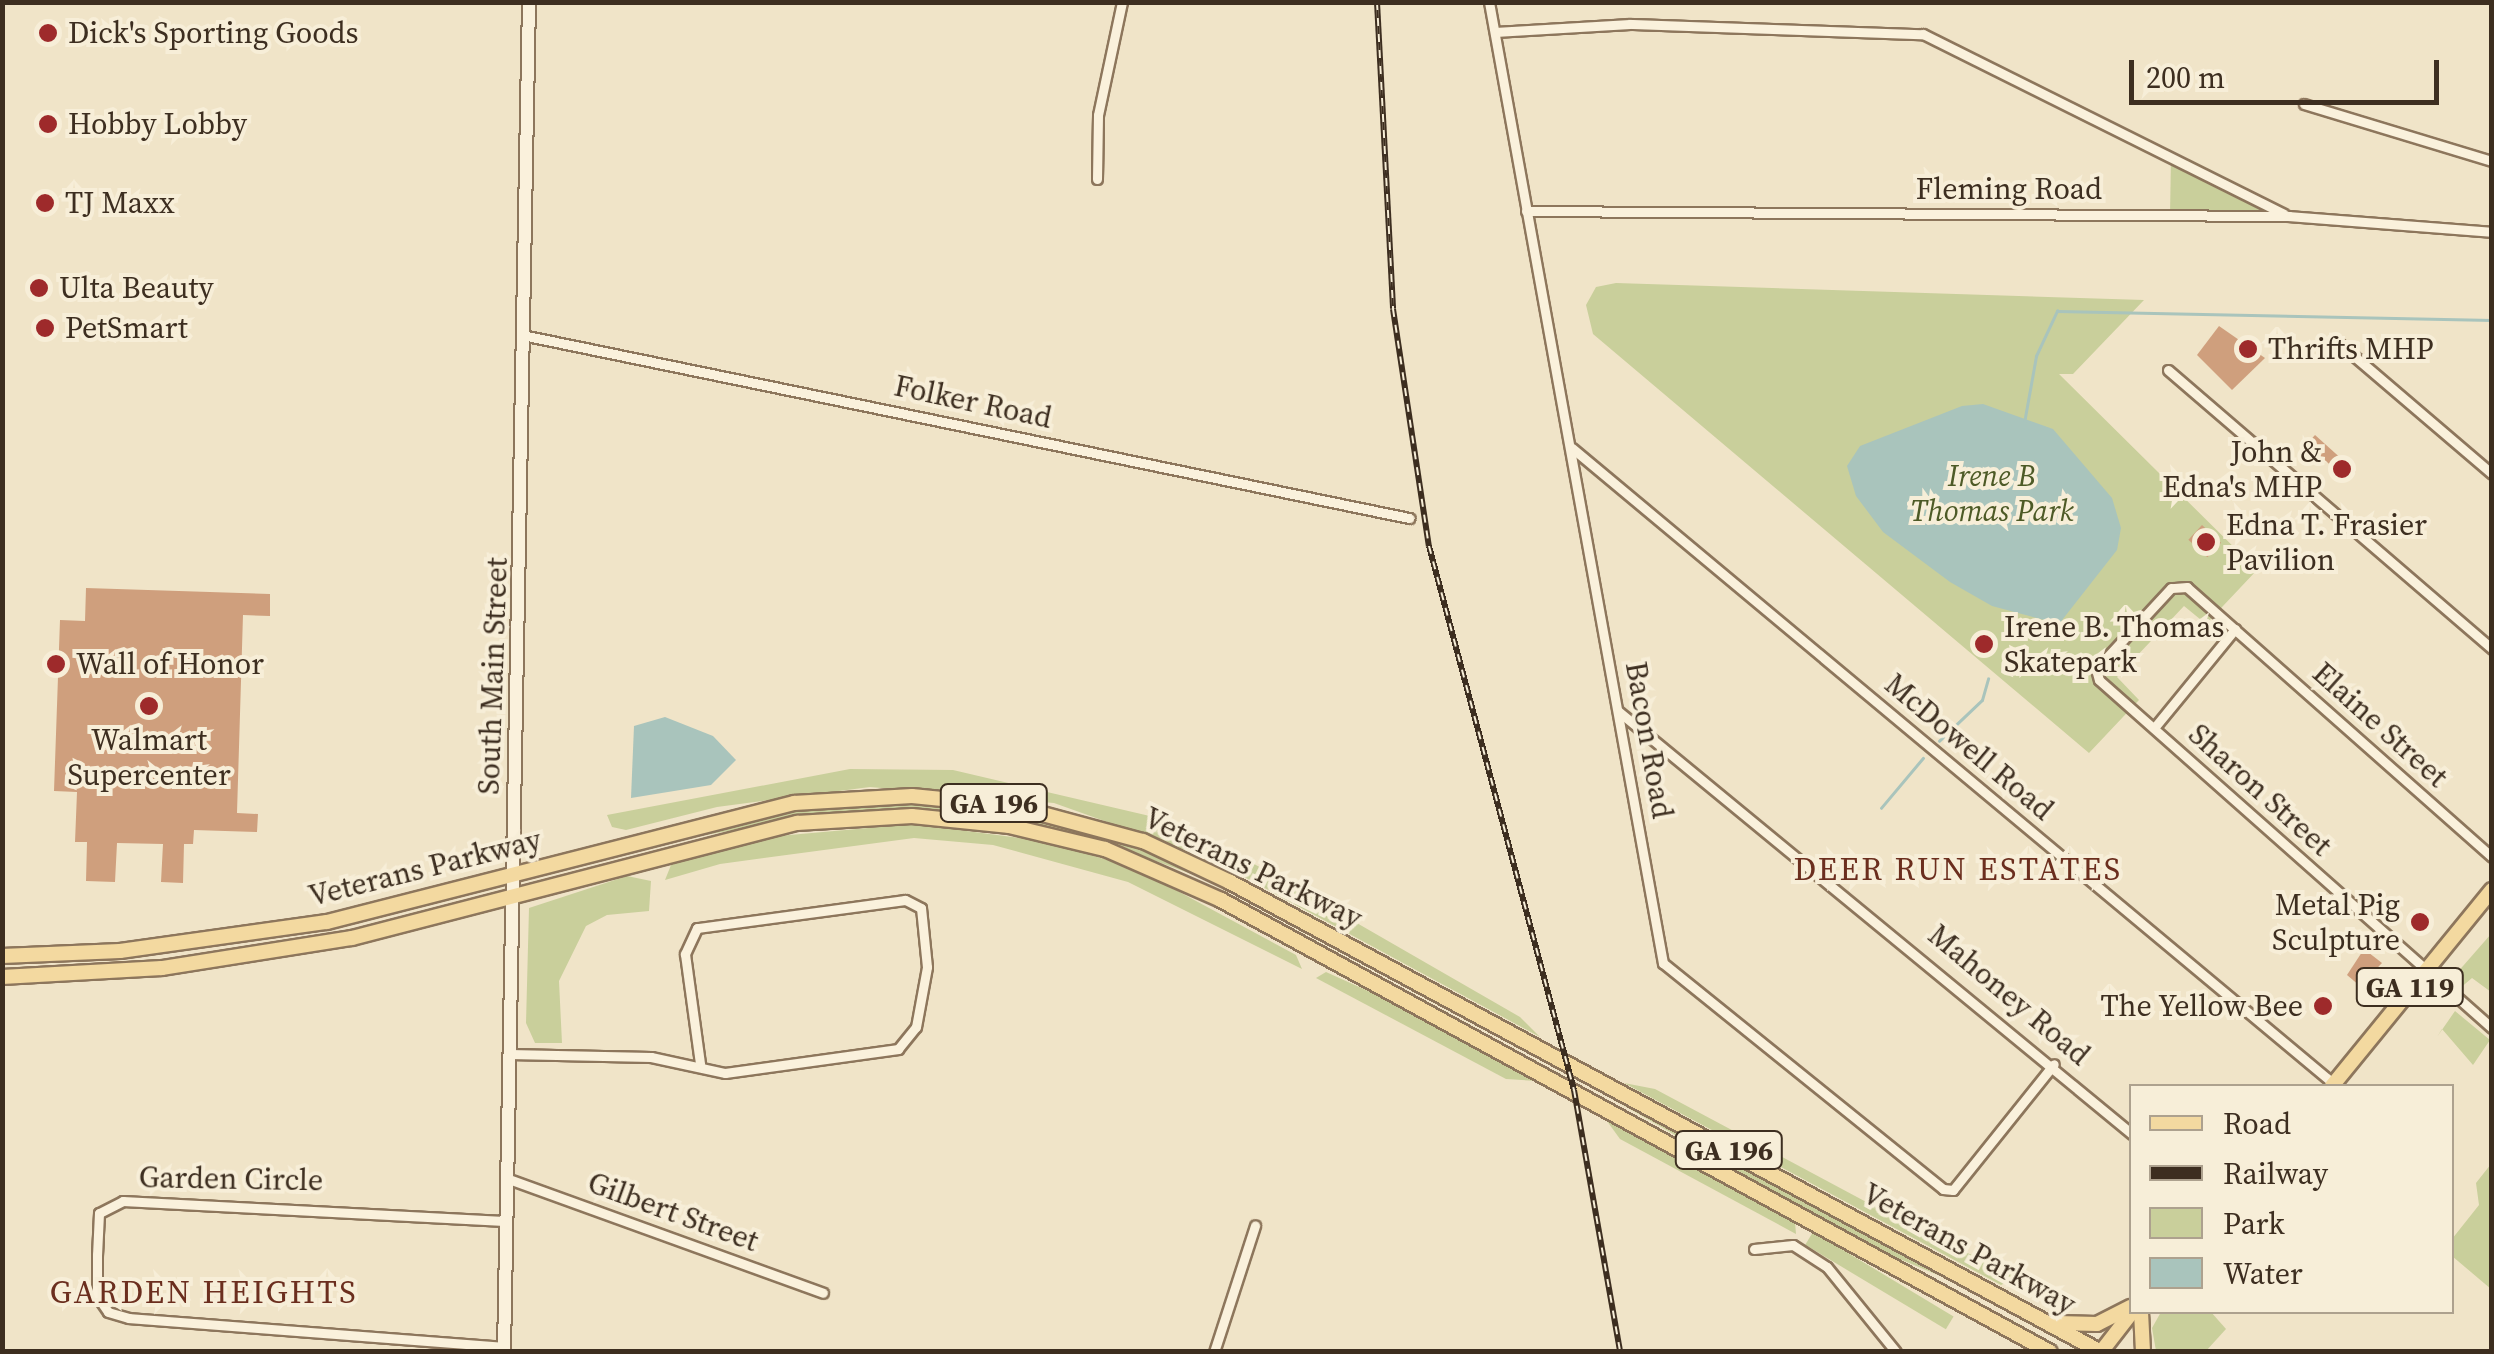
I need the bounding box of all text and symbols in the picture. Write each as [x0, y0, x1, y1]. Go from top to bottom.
place label: Dick's Sporting Goods [68, 15, 359, 51]
marker: Dick's Sporting Goods [37, 22, 59, 44]
scale bar [2134, 40, 2444, 102]
text: 200 m [2146, 57, 2225, 98]
place label: Hobby Lobby [68, 106, 247, 142]
marker: Hobby Lobby [37, 113, 59, 135]
street label: Fleming Road [1916, 171, 2102, 207]
place label: TJ Maxx [65, 185, 175, 221]
marker: TJ Maxx [34, 192, 56, 214]
place label: Ulta Beauty [59, 270, 213, 306]
marker: Ulta Beauty [28, 277, 50, 299]
place label: PetSmart [65, 310, 188, 346]
marker: PetSmart [34, 317, 56, 339]
place label: Thrifts MHP [2268, 331, 2433, 367]
marker: Thrifts MHP [2237, 338, 2259, 360]
street label: Folker Road [891, 368, 1055, 436]
place label: John & Edna's MHP [2162, 434, 2322, 504]
park label: Irene B Thomas Park [1910, 458, 2074, 528]
marker: John & Edna's MHP [2331, 458, 2353, 480]
place label: Edna T. Frasier Pavilion [2226, 507, 2428, 578]
marker: Edna T. Frasier Pavilion [2195, 531, 2217, 553]
street label: South Main Street [471, 557, 515, 795]
place label: Irene B. Thomas Skatepark [2004, 609, 2225, 680]
marker: Irene B. Thomas Skatepark [1973, 633, 1995, 655]
place label: Wall of Honor [76, 646, 264, 682]
marker: Wall of Honor [45, 653, 67, 675]
street label: Elaine Street [2305, 655, 2455, 795]
street label: Bacon Road [1618, 659, 1680, 821]
street label: McDowell Road [1877, 666, 2061, 828]
marker: Walmart Supercenter [138, 695, 160, 717]
street label: Sharon Street [2181, 716, 2339, 864]
place label: Walmart Supercenter [67, 722, 231, 792]
road number: GA 196 [939, 780, 1049, 826]
street label: Veterans Parkway [1138, 800, 1368, 936]
street label: Veterans Parkway [305, 822, 545, 914]
district label: DEER RUN ESTATES [1793, 850, 2123, 888]
place label: Metal Pig Sculpture [2272, 887, 2400, 958]
marker: Metal Pig Sculpture [2409, 911, 2431, 933]
street label: Mahoney Road [1921, 917, 2097, 1073]
road number: GA 119 [2355, 964, 2465, 1010]
place label: The Yellow Bee [2100, 988, 2303, 1024]
marker: The Yellow Bee [2312, 995, 2334, 1017]
legend [2129, 1084, 2454, 1314]
text: Road [2223, 1103, 2291, 1144]
road number: GA 196 [1674, 1127, 1784, 1173]
text: Railway [2223, 1153, 2328, 1194]
street label: Garden Circle [139, 1159, 323, 1199]
street label: Gilbert Street [583, 1165, 763, 1259]
street label: Veterans Parkway [1856, 1175, 2082, 1323]
text: Park [2223, 1203, 2285, 1244]
text: Water [2223, 1253, 2303, 1294]
district label: GARDEN HEIGHTS [50, 1273, 358, 1311]

